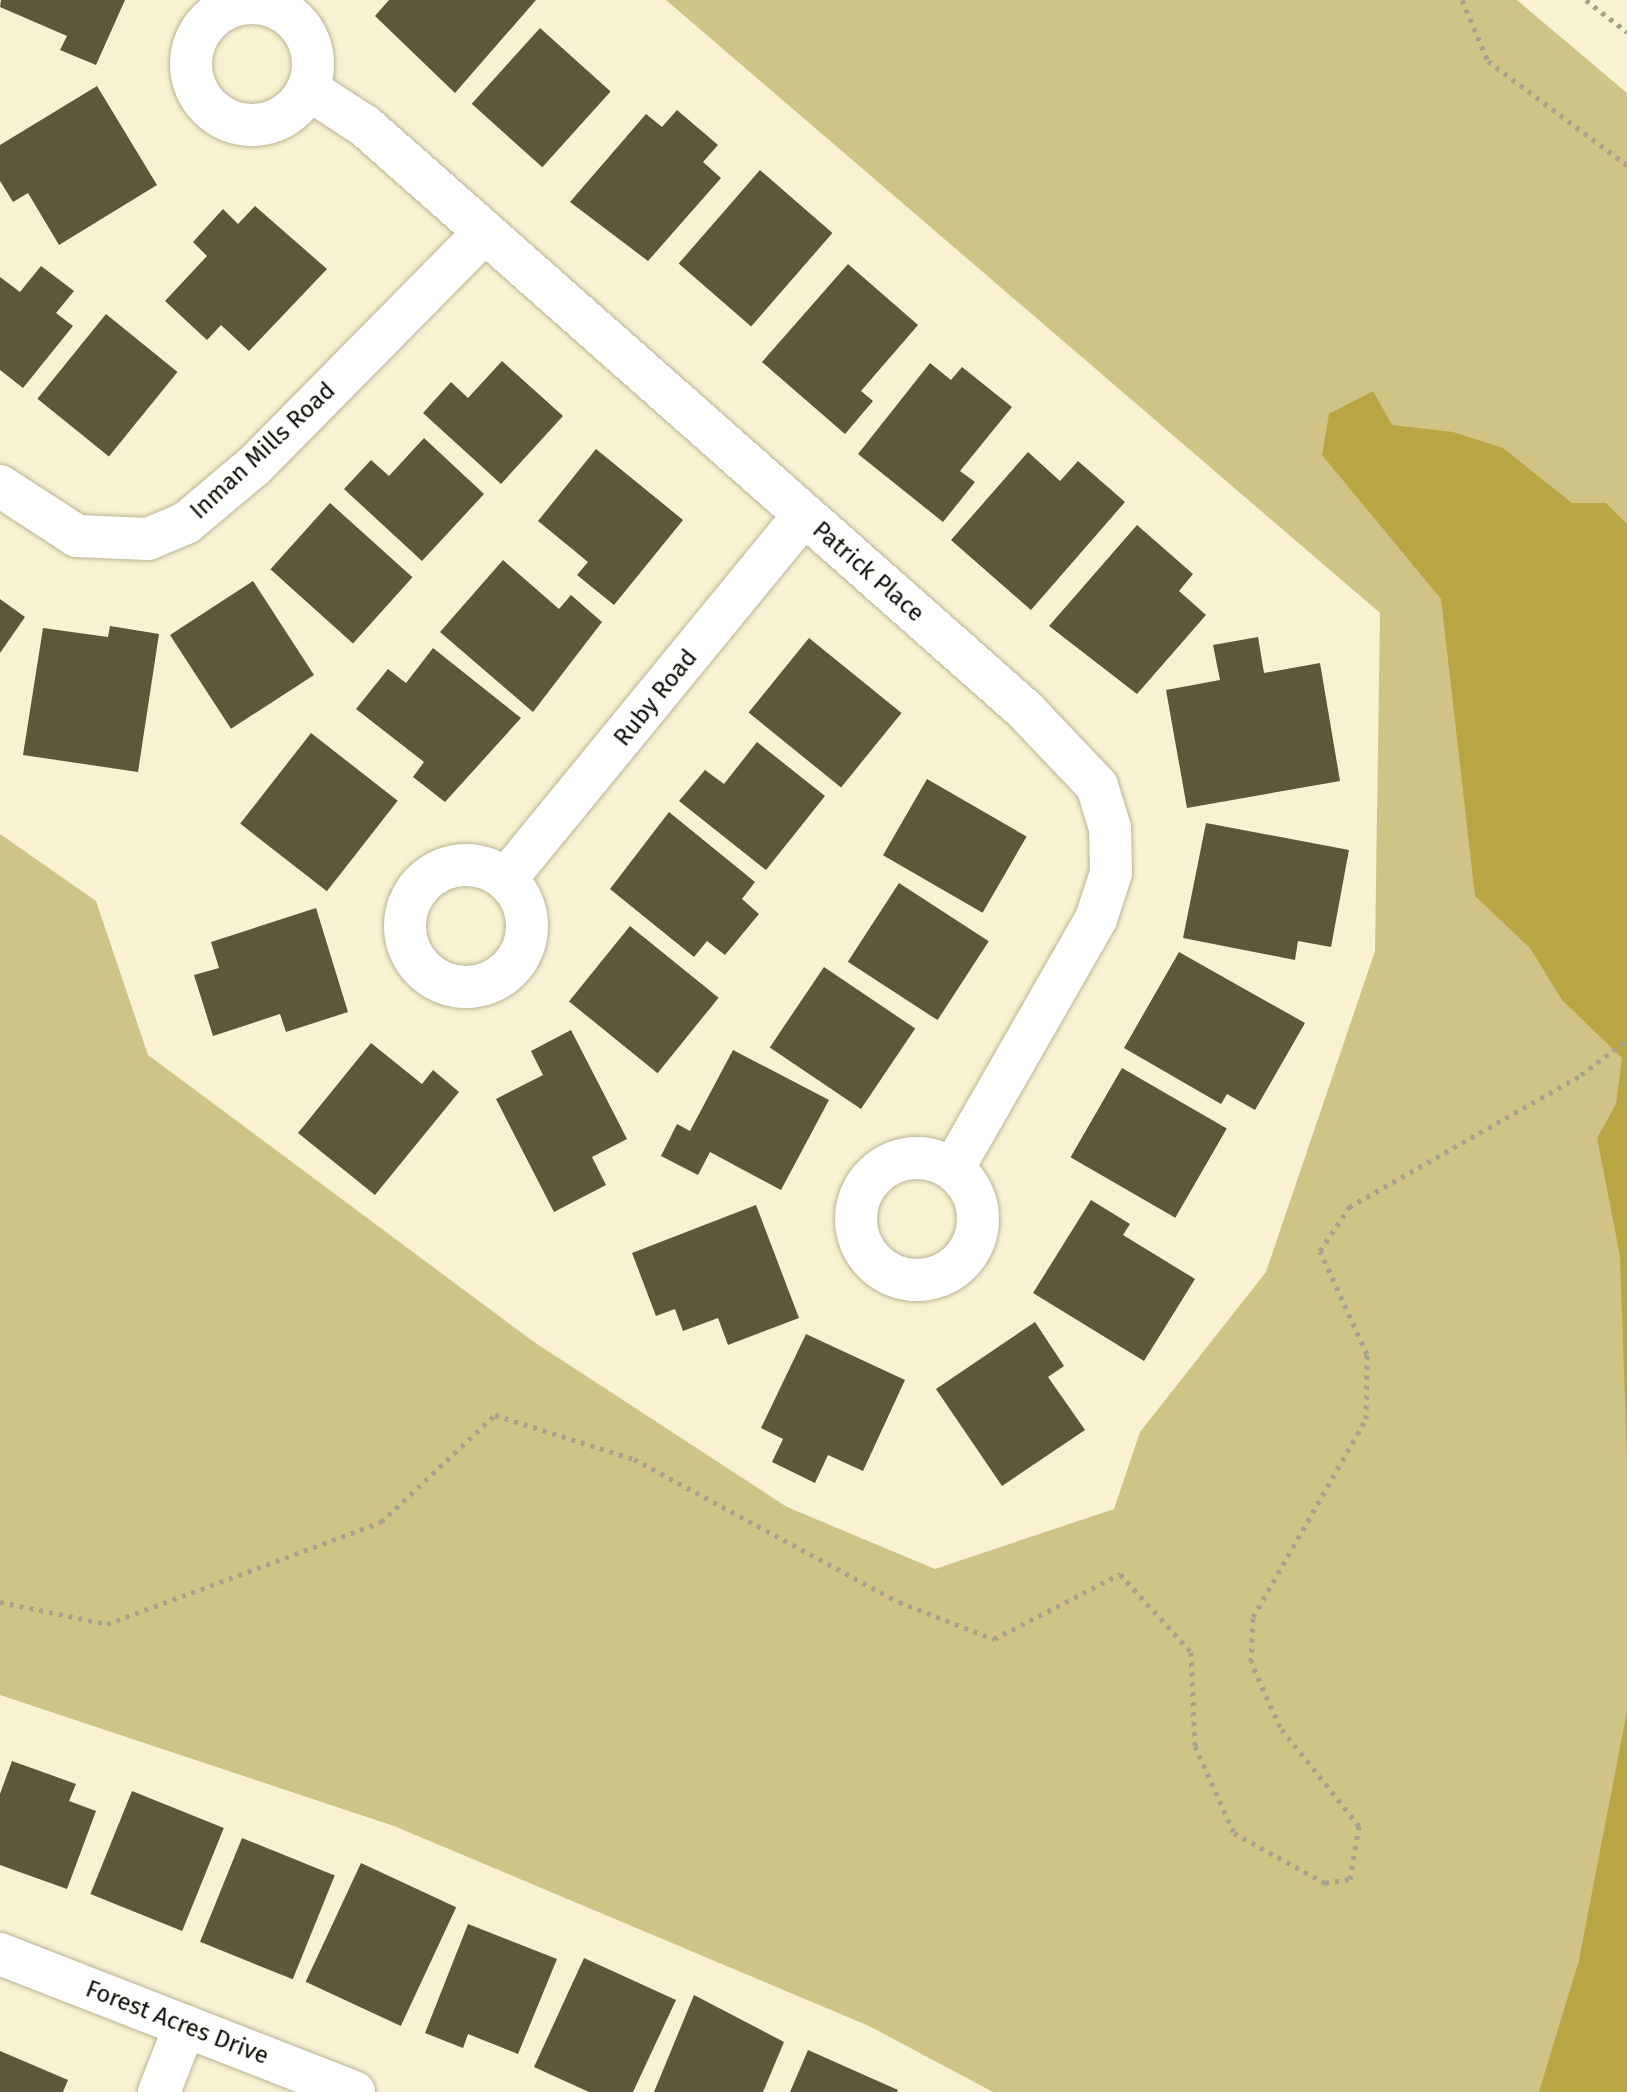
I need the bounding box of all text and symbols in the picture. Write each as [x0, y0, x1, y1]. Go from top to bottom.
street label: Inman Mills Road [185, 376, 341, 526]
street label: Patrick Place [806, 516, 930, 628]
street label: Ruby Road [608, 644, 704, 752]
street label: Forest Acres Drive [82, 1975, 272, 2071]

